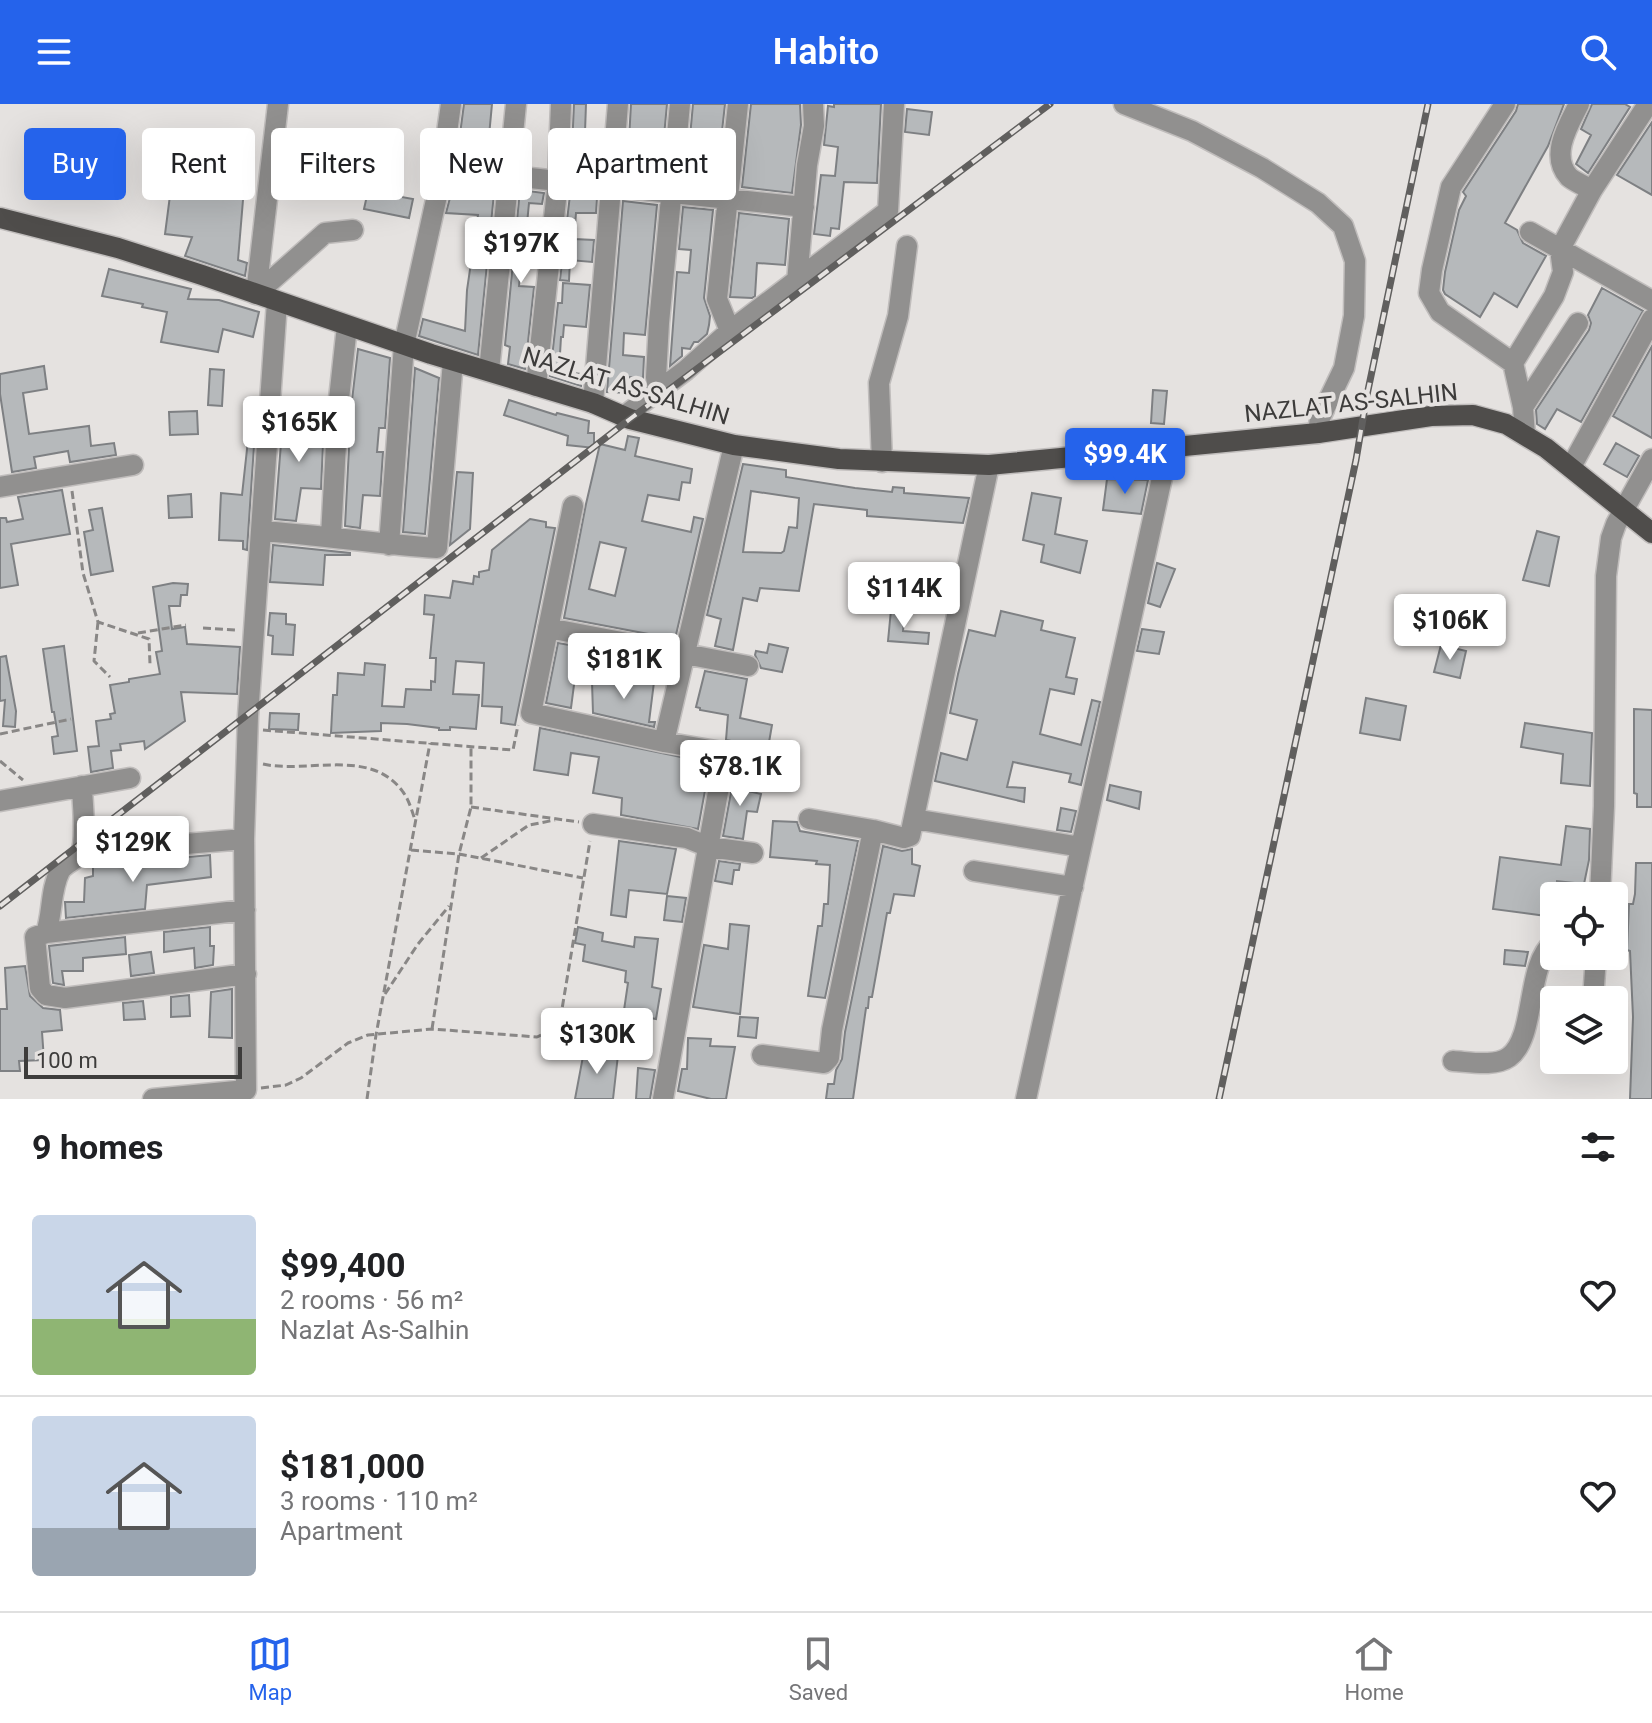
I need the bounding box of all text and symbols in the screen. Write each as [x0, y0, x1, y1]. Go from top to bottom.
icon: menu [32, 30, 76, 74]
icon: search [1576, 30, 1620, 74]
text: Habito [773, 31, 879, 73]
chip: Buy [24, 128, 126, 200]
chip: Rent [142, 128, 255, 200]
chip: Filters [271, 128, 404, 200]
chip: New [420, 128, 532, 200]
chip: Apartment [548, 128, 736, 200]
pin: $197K [465, 217, 577, 285]
text: $197K [483, 228, 559, 258]
street label: NAZLAT AS-SALHIN [519, 341, 733, 431]
street label: NAZLAT AS-SALHIN [1243, 378, 1459, 428]
pin: $165K [243, 396, 355, 464]
text: $165K [261, 407, 337, 437]
pin: $99.4K [1060, 428, 1190, 496]
text: $99.4K [1083, 439, 1167, 469]
pin: $114K [848, 562, 960, 630]
text: $114K [866, 573, 942, 603]
pin: $106K [1394, 594, 1506, 662]
text: $106K [1412, 605, 1488, 635]
pin: $181K [568, 633, 680, 701]
text: $181K [586, 644, 662, 674]
pin: $78.1K [675, 740, 805, 808]
text: $78.1K [698, 751, 782, 781]
pin: $129K [77, 816, 189, 884]
text: $129K [95, 827, 171, 857]
map controls [1540, 882, 1628, 1074]
button: locate [1540, 882, 1628, 970]
button: layers [1540, 986, 1628, 1074]
pin: $130K [541, 1008, 653, 1076]
text: $130K [559, 1019, 635, 1049]
scale bar [24, 1043, 242, 1079]
text: 100 m [36, 1048, 98, 1073]
icon: filters [1576, 1125, 1620, 1169]
text: 9 homes [32, 1127, 163, 1167]
text: $99,400 [280, 1245, 405, 1285]
icon: home [96, 1247, 192, 1343]
icon: heart [1576, 1273, 1620, 1317]
text: 2 rooms · 56 m² [280, 1285, 463, 1315]
text: Nazlat As-Salhin [280, 1315, 469, 1345]
text: $181,000 [280, 1446, 425, 1486]
icon: home [96, 1448, 192, 1544]
icon: heart [1576, 1474, 1620, 1518]
text: 3 rooms · 110 m² [280, 1486, 478, 1516]
text: Apartment [280, 1516, 403, 1546]
tab: Map [248, 1632, 292, 1705]
tab: Saved [789, 1632, 848, 1705]
tab: Home [1345, 1632, 1404, 1705]

